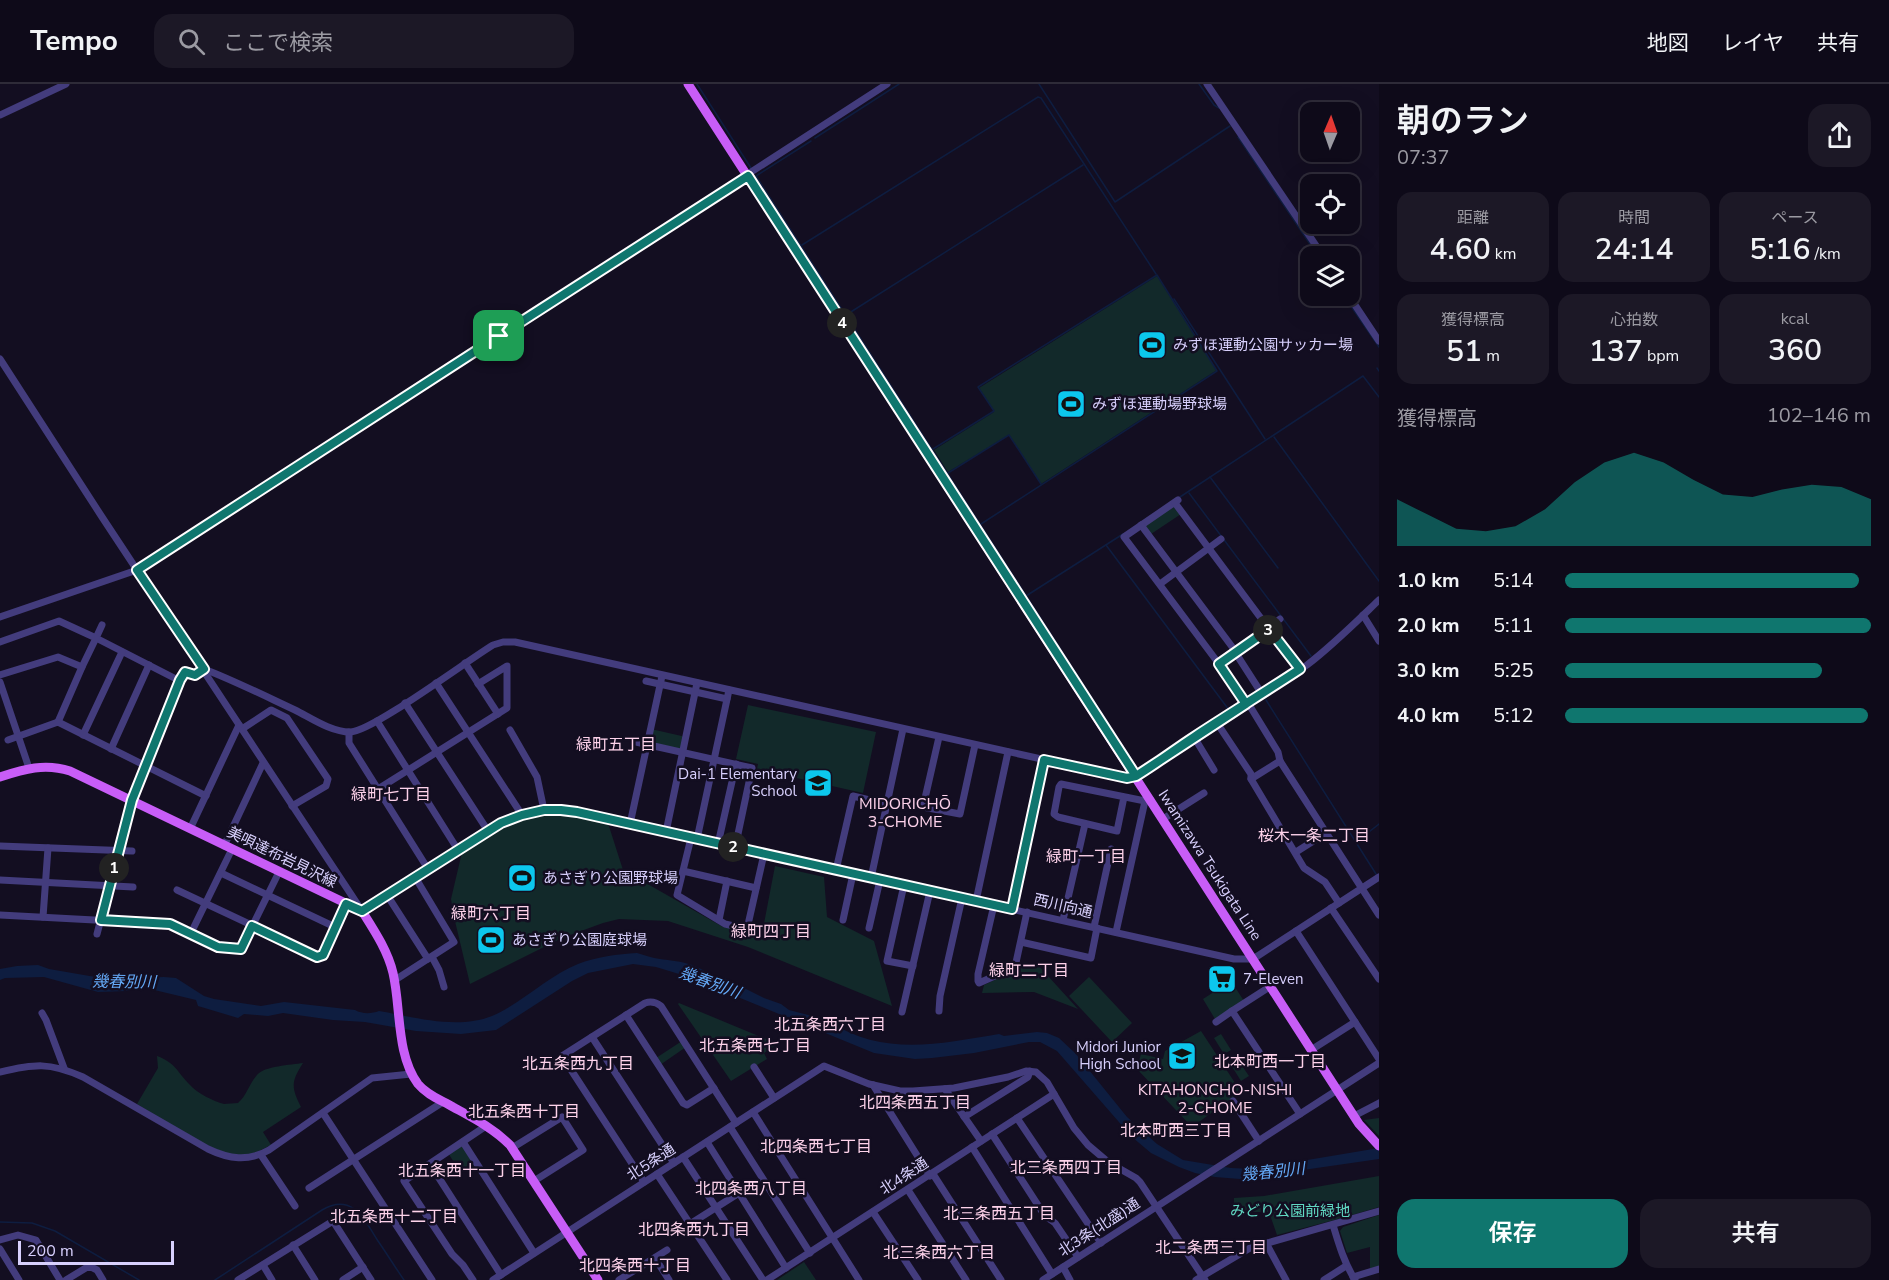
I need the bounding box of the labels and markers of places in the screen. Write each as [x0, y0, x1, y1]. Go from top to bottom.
pin: 4 [827, 308, 857, 338]
pin [473, 310, 524, 361]
sports icon: みずほ運動公園サッカー場 [1136, 329, 1168, 361]
place label: みずほ運動公園サッカー場 [1173, 335, 1353, 355]
sports icon: みずほ運動場野球場 [1055, 388, 1087, 420]
place label: みずほ運動場野球場 [1092, 394, 1227, 414]
pin: 3 [1253, 615, 1283, 645]
place label: Dai-1 Elementary School [678, 764, 798, 801]
school or university icon: Dai-1 Elementary School [802, 767, 834, 799]
pin: 2 [718, 832, 748, 862]
pin: 1 [99, 853, 129, 883]
sports icon: あさぎり公園野球場 [506, 862, 538, 894]
place label: あさぎり公園野球場 [543, 868, 678, 888]
sports icon: あさぎり公園庭球場 [475, 924, 507, 956]
place label: あさぎり公園庭球場 [512, 930, 647, 950]
supermarket icon: 7-Eleven [1206, 963, 1238, 995]
place label: 7-Eleven [1243, 969, 1303, 989]
place label: Midori Junior High School [1076, 1037, 1162, 1074]
school or university icon: Midori Junior High School [1166, 1040, 1198, 1072]

